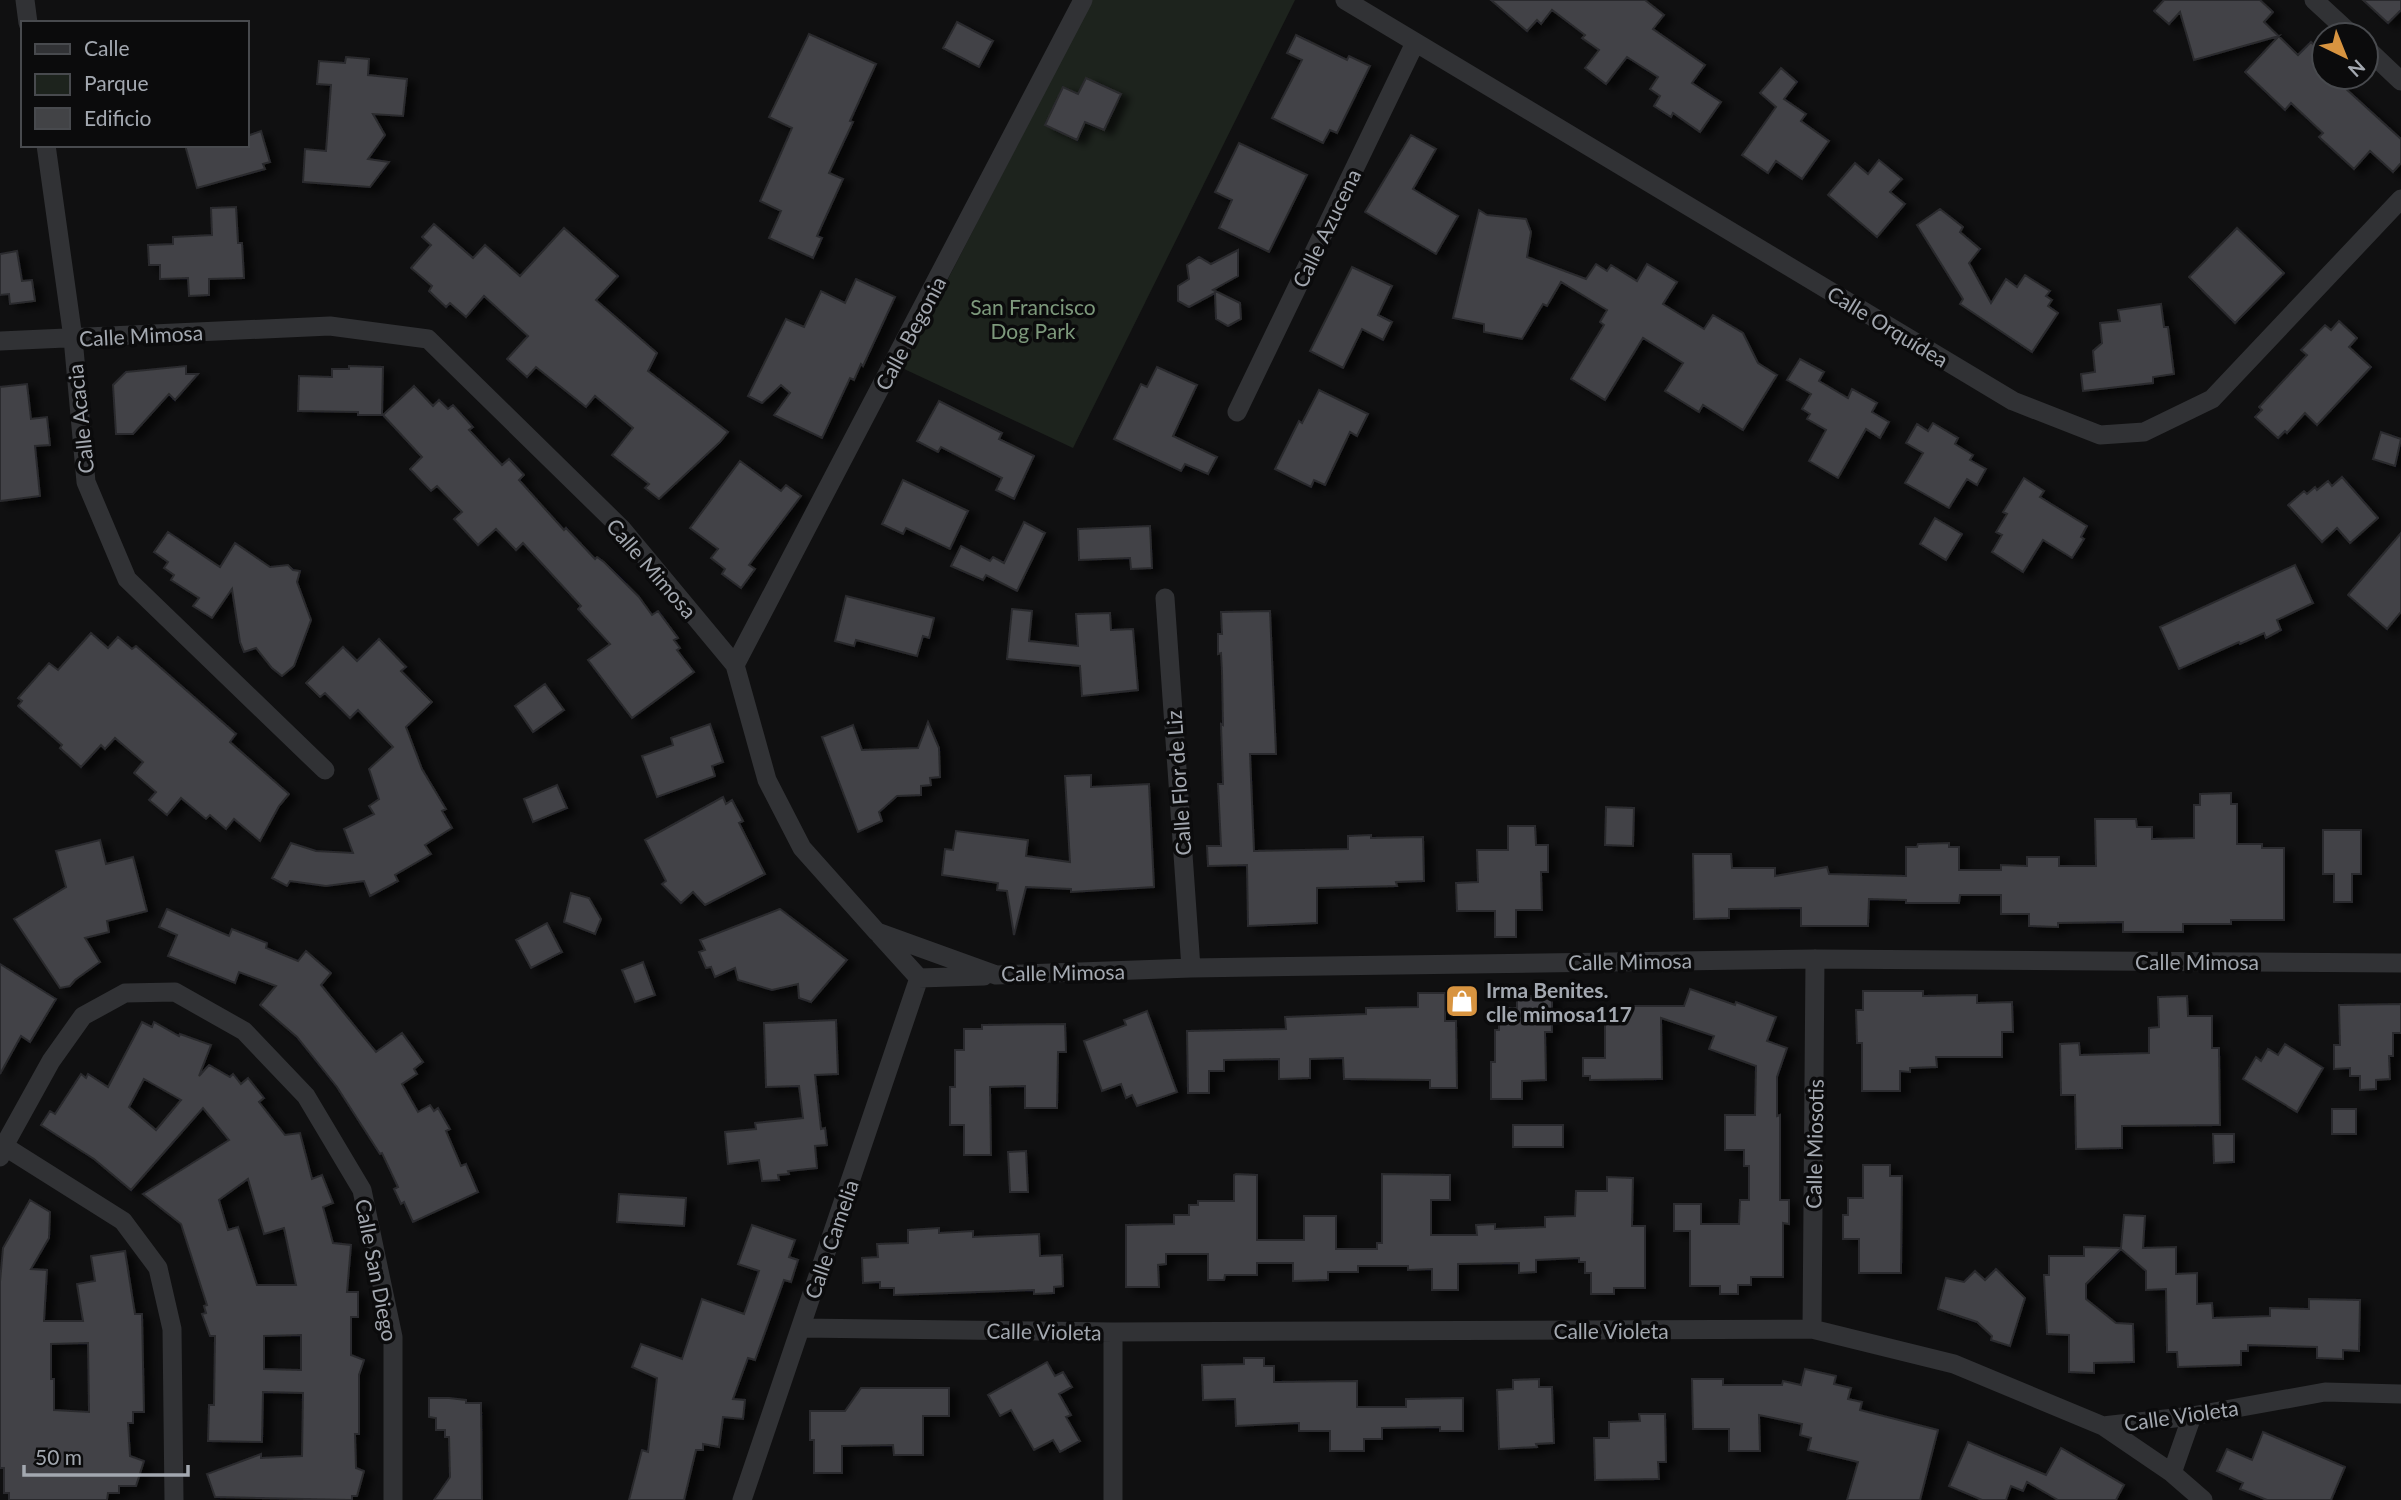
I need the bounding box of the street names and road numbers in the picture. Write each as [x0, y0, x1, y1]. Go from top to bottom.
street label: Calle Azucena [1287, 165, 1365, 291]
street label: Calle Begonia [870, 272, 950, 394]
street label: Calle Orquídea [1823, 280, 1953, 372]
street label: Calle Mimosa [78, 319, 204, 351]
street label: Calle Acacia [62, 363, 98, 475]
street label: Calle Mimosa [602, 513, 702, 623]
street label: Calle Flor de Liz [1160, 710, 1196, 856]
street label: Calle Mimosa [1568, 947, 1692, 975]
street label: Calle Mimosa [2135, 949, 2259, 974]
street label: Calle Mimosa [1001, 958, 1125, 986]
street label: Calle Miosotis [1800, 1079, 1828, 1209]
street label: Calle Camelia [799, 1176, 863, 1302]
street label: Calle San Diego [351, 1197, 403, 1343]
street label: Calle Violeta [986, 1317, 1102, 1345]
street label: Calle Violeta [1553, 1318, 1669, 1343]
street label: Calle Violeta [2122, 1395, 2240, 1435]

